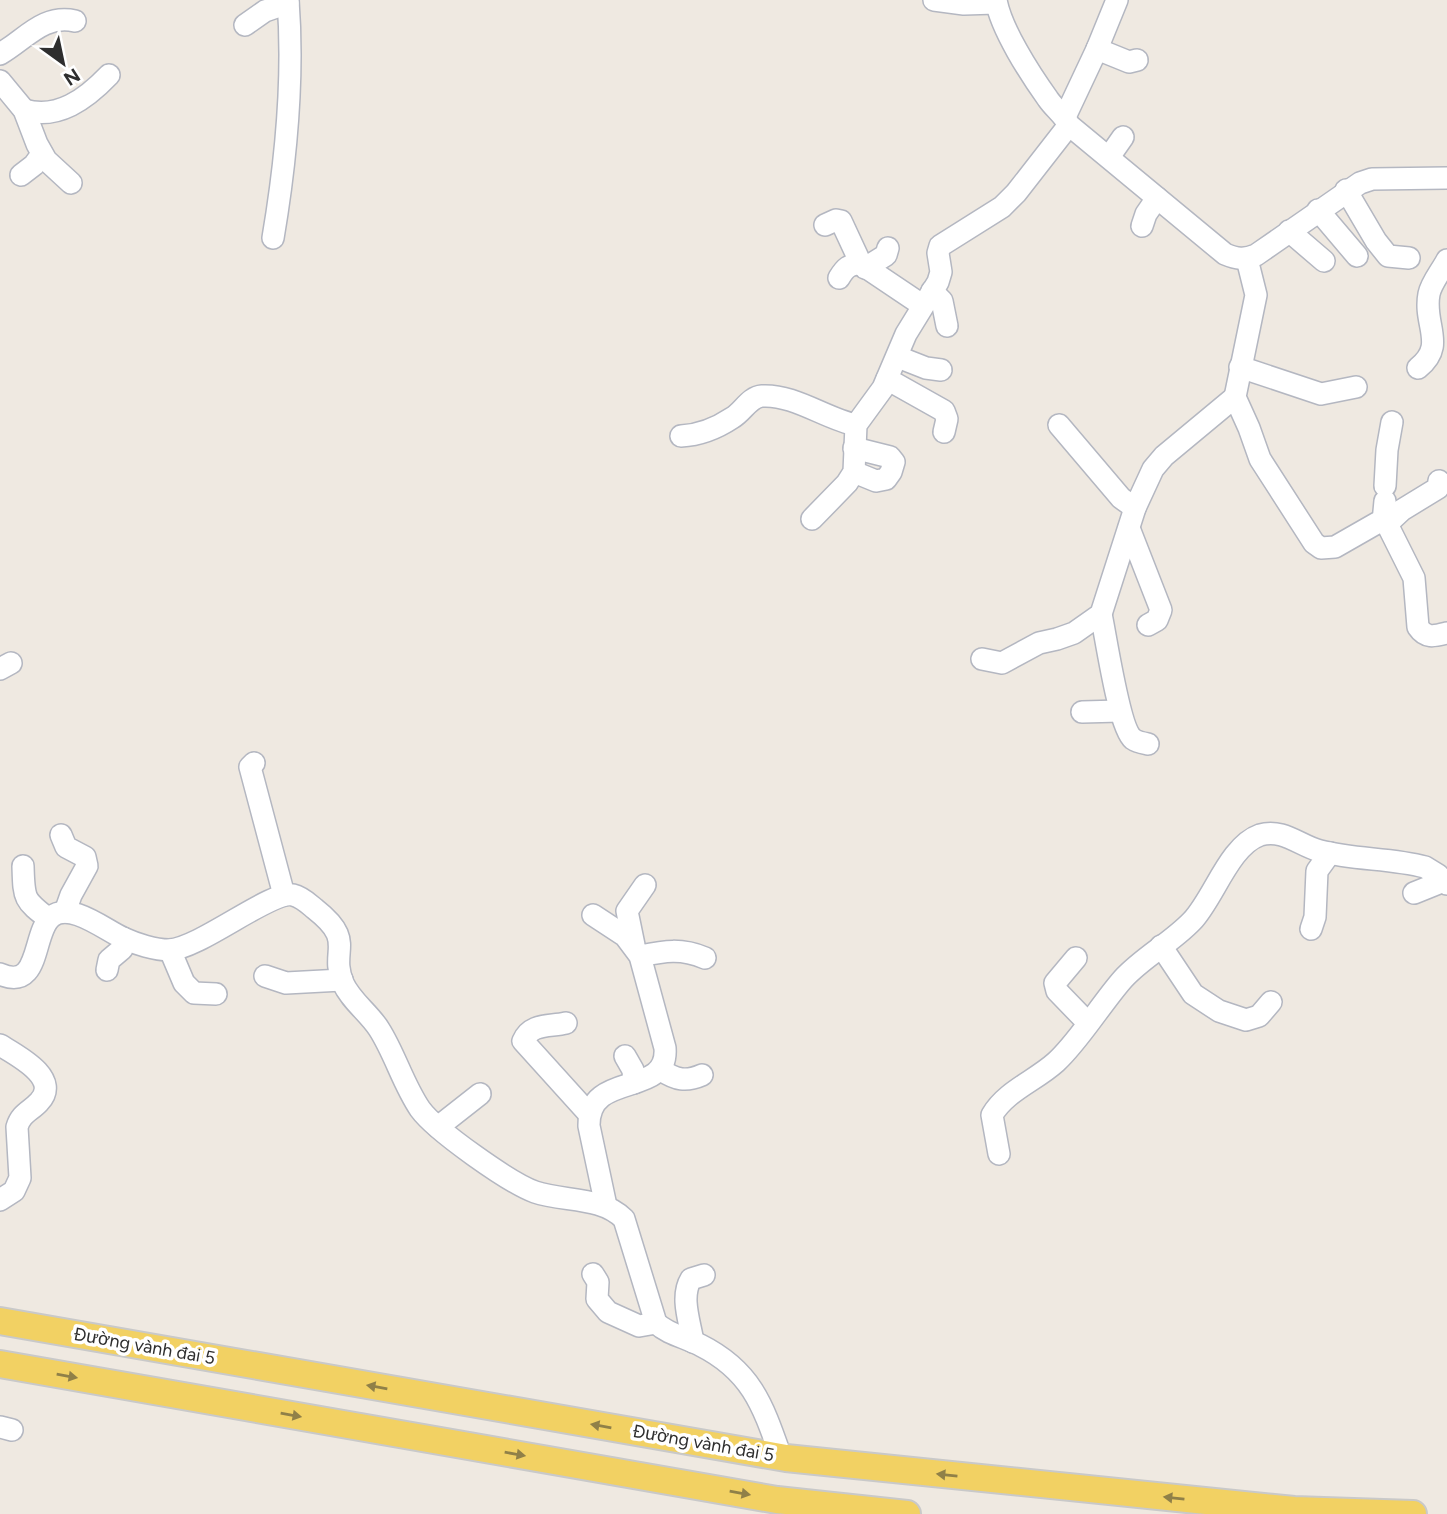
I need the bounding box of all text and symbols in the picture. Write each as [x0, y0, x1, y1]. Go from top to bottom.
north arrow [28, 28, 98, 98]
text: N [60, 63, 84, 90]
street label: Đường vành đai 5 [71, 1323, 217, 1369]
one-way arrow [56, 1371, 78, 1382]
one-way arrow [366, 1381, 388, 1392]
one-way arrow [280, 1410, 302, 1421]
one-way arrow [590, 1420, 612, 1431]
street label: Đường vành đai 5 [630, 1420, 776, 1466]
one-way arrow [505, 1449, 527, 1460]
one-way arrow [936, 1469, 958, 1480]
one-way arrow [729, 1488, 751, 1499]
one-way arrow [1162, 1492, 1184, 1503]

